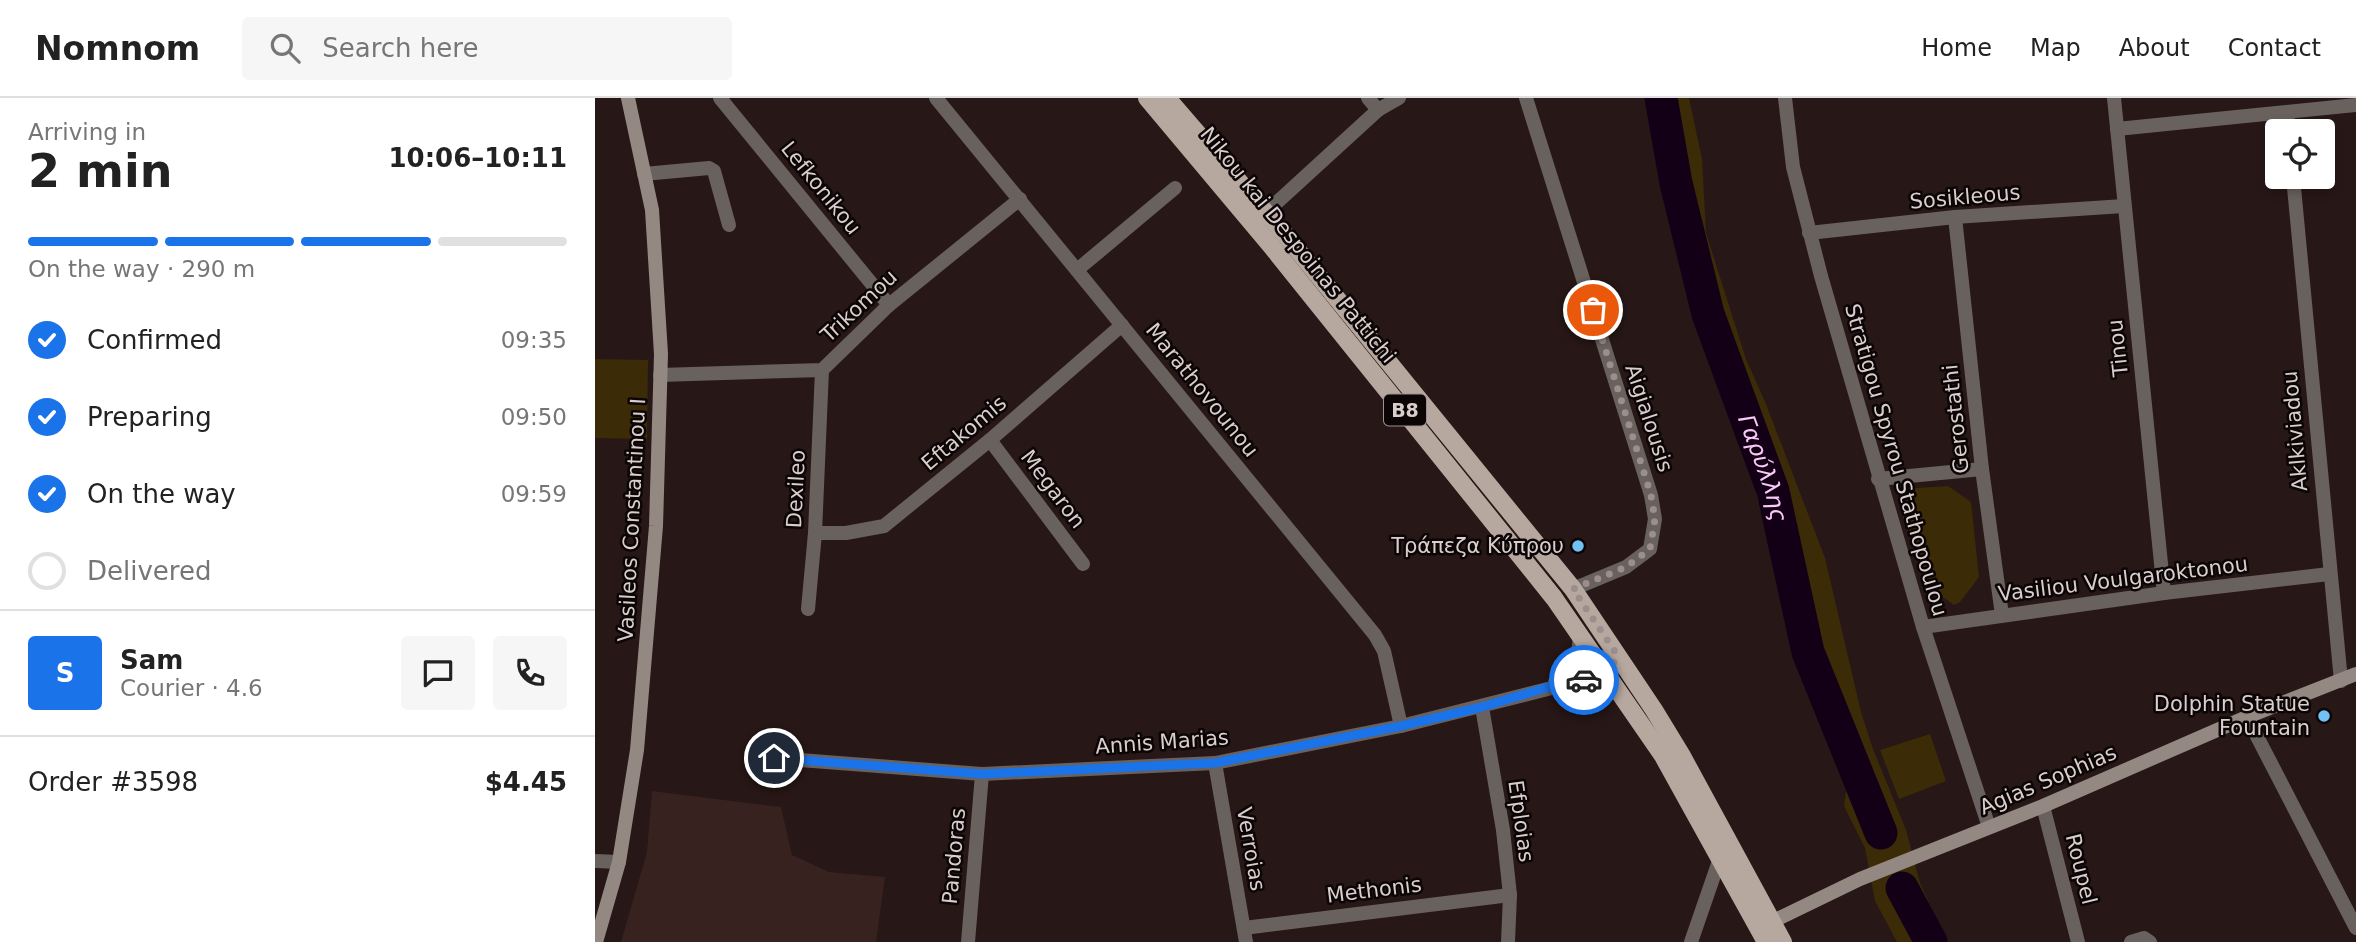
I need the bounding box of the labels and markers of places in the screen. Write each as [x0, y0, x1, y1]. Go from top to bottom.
pin [1563, 280, 1623, 340]
place label: Τράπεζα Κύπρου [1390, 534, 1564, 558]
marker: Τράπεζα Κύπρου [1570, 538, 1586, 554]
place label: Dolphin Statue Fountain [2154, 692, 2310, 740]
marker: Dolphin Statue Fountain [2316, 708, 2332, 724]
pin [744, 728, 804, 788]

